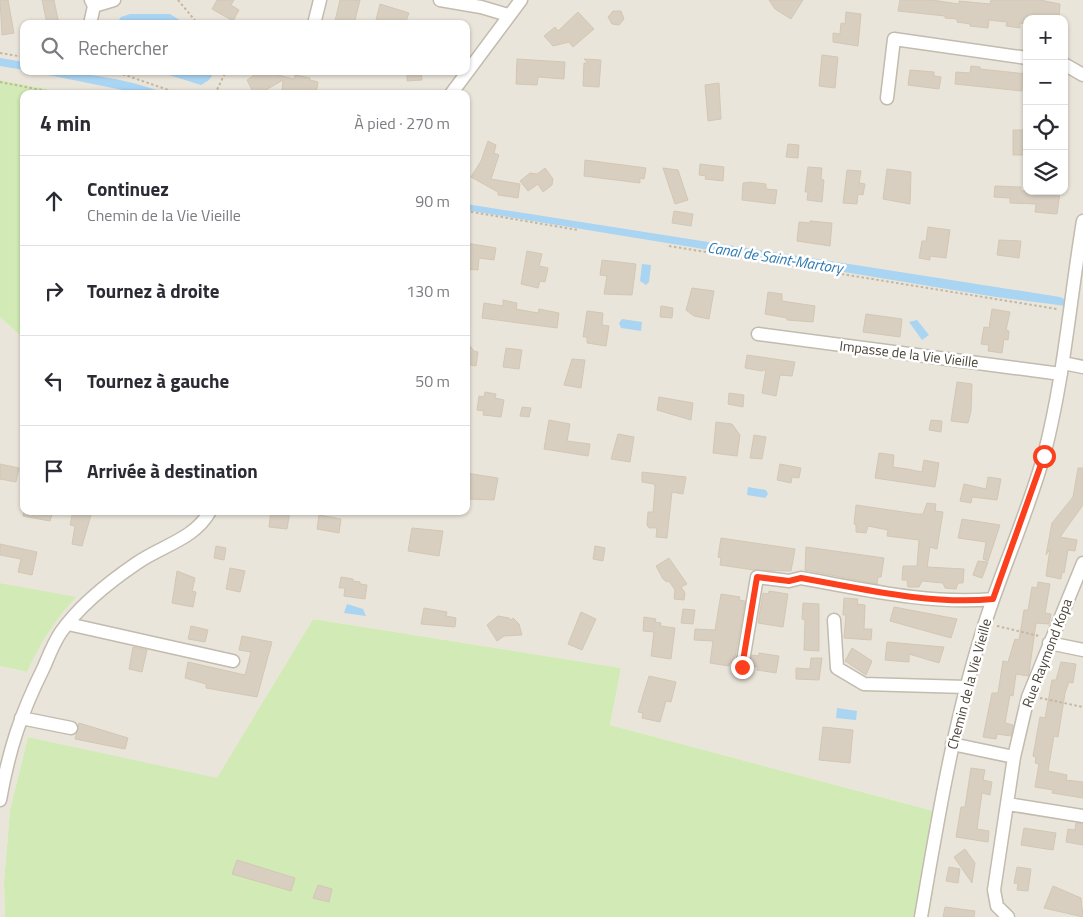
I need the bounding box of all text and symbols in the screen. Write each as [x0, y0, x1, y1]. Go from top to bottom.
map controls [1023, 15, 1068, 195]
button: + [1023, 15, 1068, 60]
search box [20, 20, 470, 75]
text: Rechercher [78, 33, 168, 62]
icon: search [38, 34, 66, 62]
button: − [1023, 60, 1068, 105]
button: locate [1023, 105, 1068, 150]
text: 4 min [40, 107, 91, 139]
text: À pied · 270 m [354, 111, 450, 135]
button: layers [1023, 150, 1068, 195]
text: Continuez [87, 174, 169, 203]
icon: ahead [40, 187, 68, 215]
text: 90 m [415, 189, 450, 213]
text: Chemin de la Vie Vieille [87, 203, 241, 227]
water label: Canal de Saint-Martory [706, 235, 846, 280]
text: Tournez à droite [87, 276, 219, 305]
icon: right [40, 277, 68, 305]
text: 130 m [406, 279, 450, 303]
street label: Impasse de la Vie Vieille [838, 335, 980, 372]
text: Tournez à gauche [87, 366, 229, 395]
icon: left [40, 367, 68, 395]
text: 50 m [415, 369, 450, 393]
route start [1033, 445, 1056, 468]
text: Arrivée à destination [87, 456, 258, 485]
icon: arrive [40, 457, 68, 485]
street label: Rue Raymond Kopa [1016, 595, 1077, 710]
street label: Chemin de la Vie Vieille [941, 616, 996, 752]
route end [731, 656, 754, 679]

